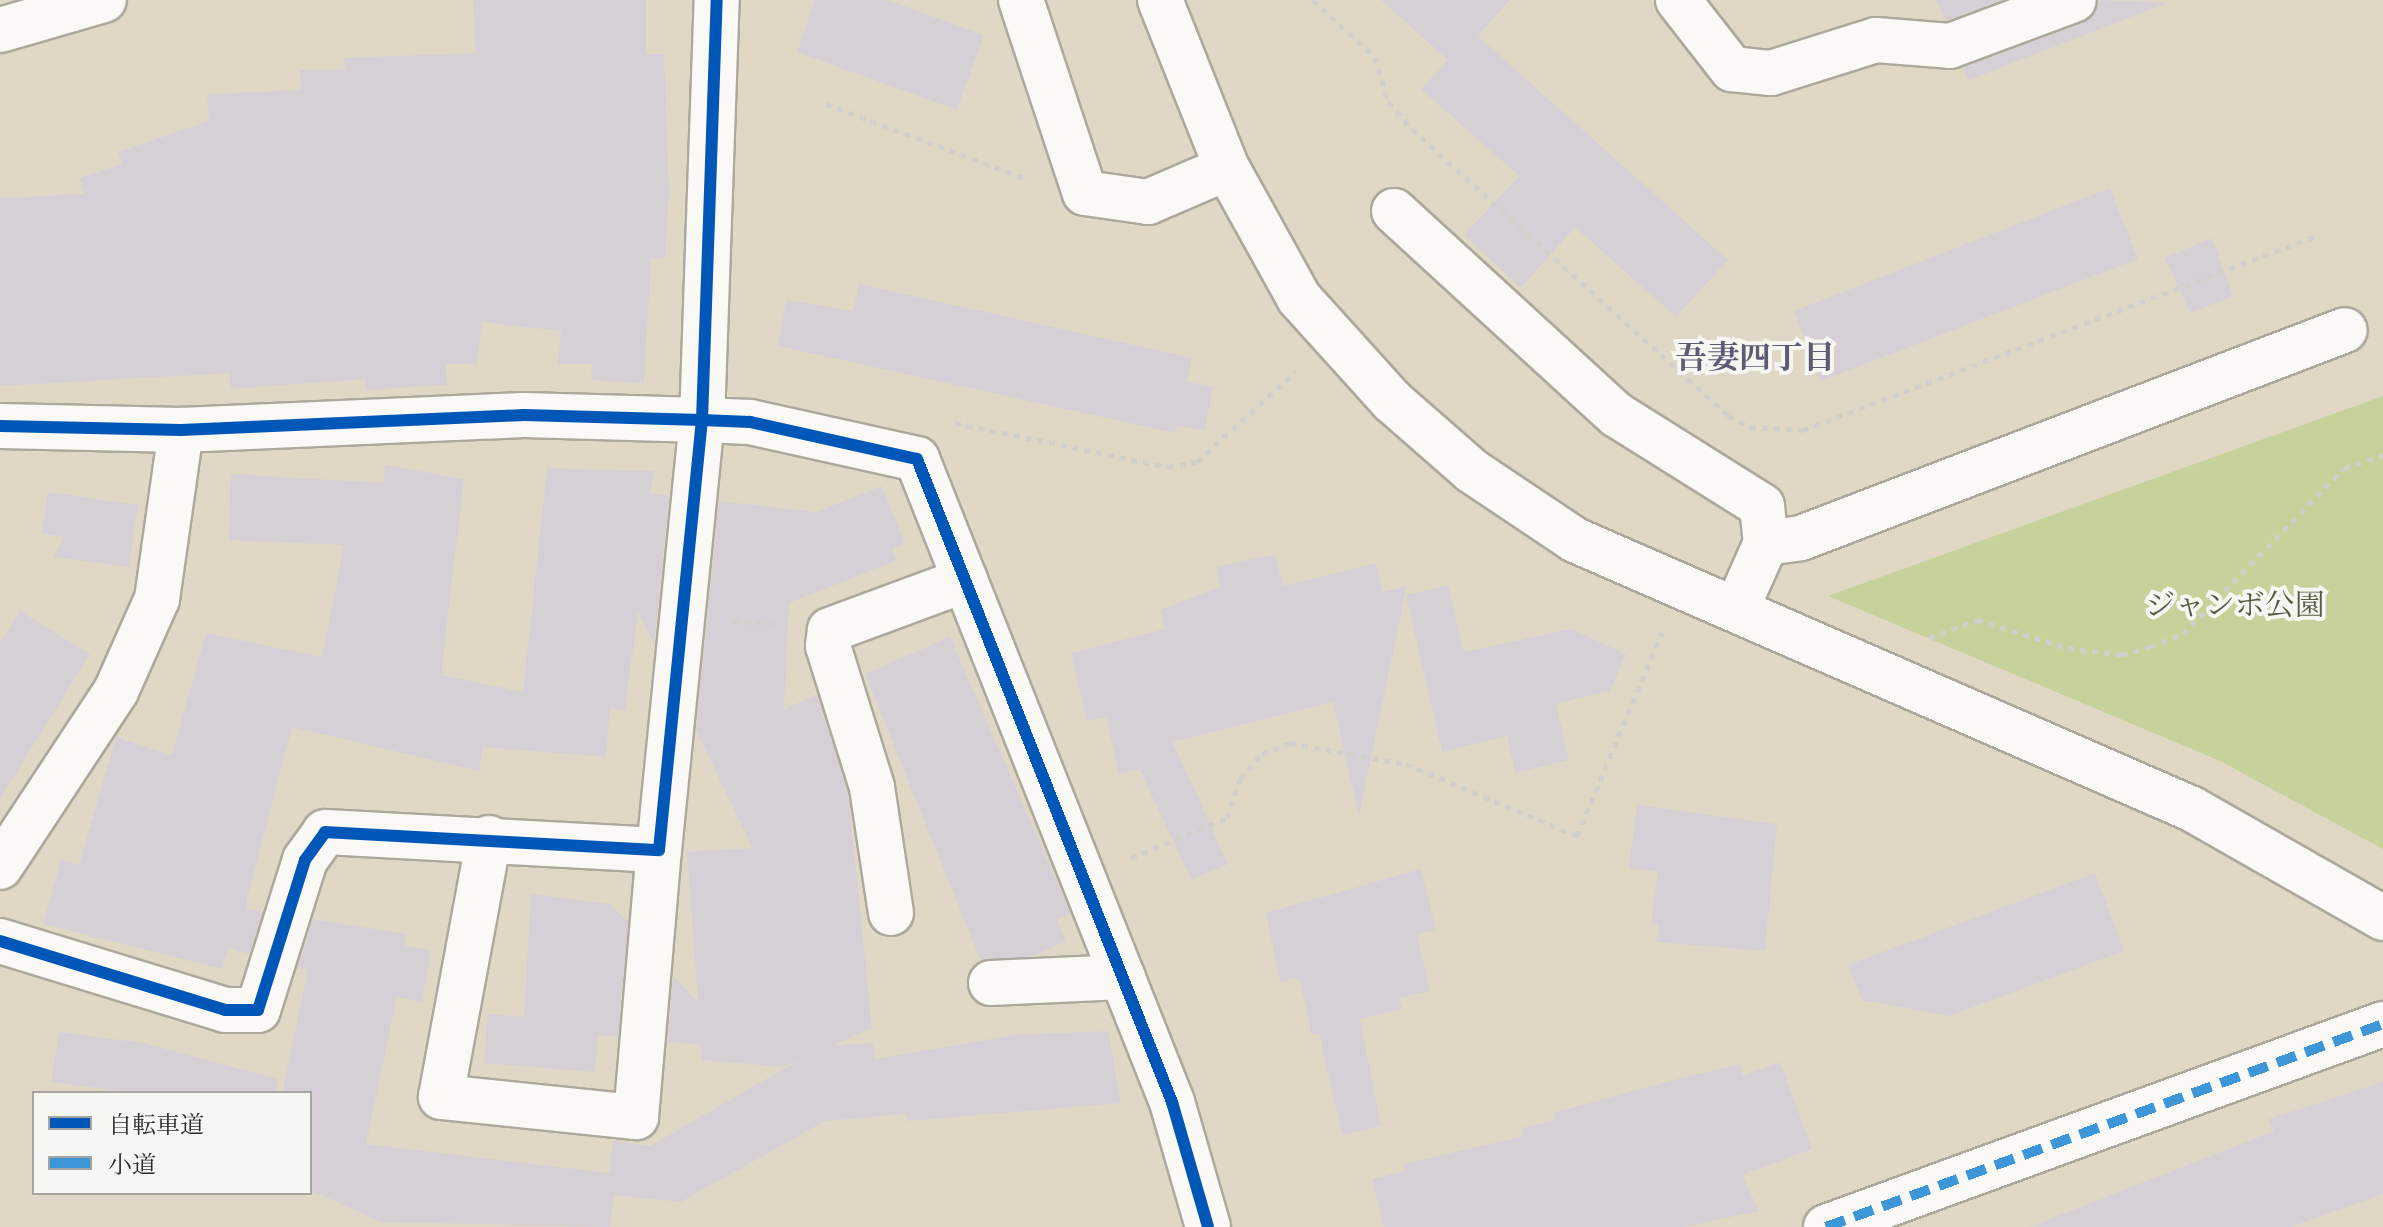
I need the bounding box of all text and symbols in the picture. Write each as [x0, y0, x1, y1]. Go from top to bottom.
district label: 吾妻四丁目 [1675, 339, 1835, 377]
park label: ジャンボ公園 [2145, 588, 2325, 624]
legend [32, 1091, 312, 1195]
text: 自転車道 [108, 1110, 204, 1141]
text: 小道 [108, 1150, 156, 1181]

